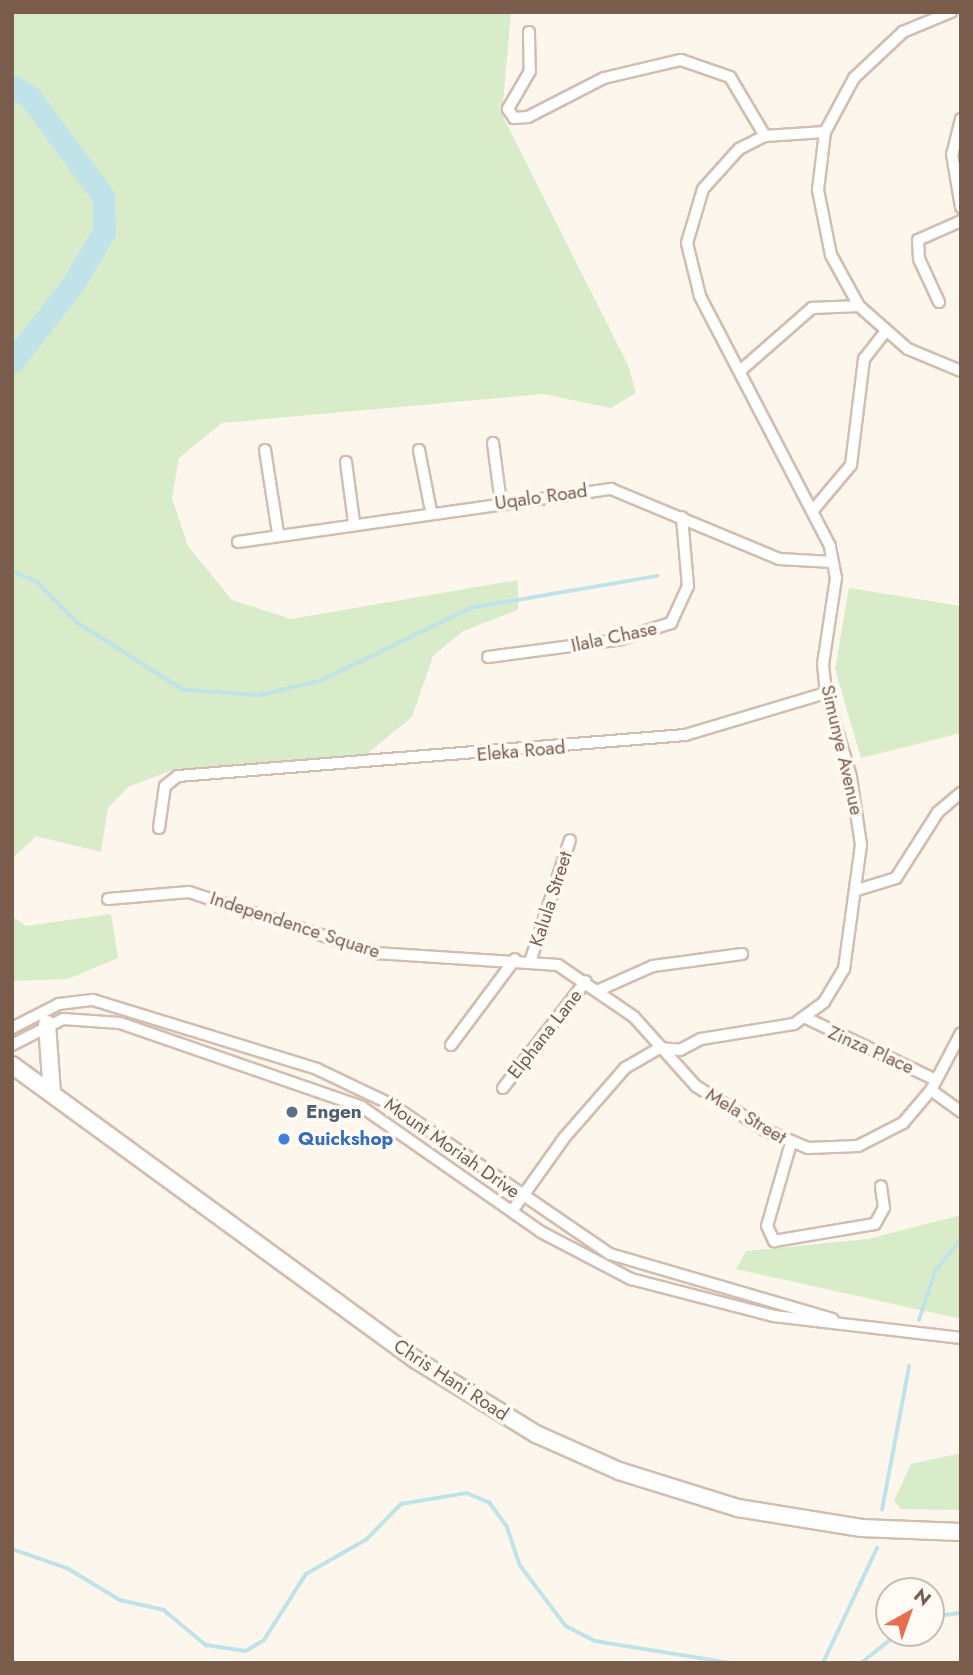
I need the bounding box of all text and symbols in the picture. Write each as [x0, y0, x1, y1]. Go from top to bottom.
street label: Uqalo Road [493, 479, 589, 515]
street label: Ilala Chase [569, 617, 659, 657]
street label: Simunye Avenue [816, 683, 868, 817]
street label: Eleka Road [476, 736, 566, 766]
street label: Kalula Street [525, 849, 577, 949]
street label: Independence Square [207, 887, 383, 963]
street label: Elphana Lane [503, 985, 587, 1083]
street label: Zinza Place [825, 1021, 917, 1079]
street label: Mela Street [702, 1083, 790, 1149]
street label: Mount Moriah Drive [380, 1093, 524, 1203]
place label: Engen [306, 1101, 362, 1123]
marker: Engen [284, 1104, 300, 1120]
place label: Quickshop [298, 1128, 393, 1150]
marker: Quickshop [276, 1131, 292, 1147]
street label: Chris Hani Road [389, 1334, 513, 1426]
north arrow [875, 1577, 945, 1647]
text: N [908, 1582, 937, 1612]

